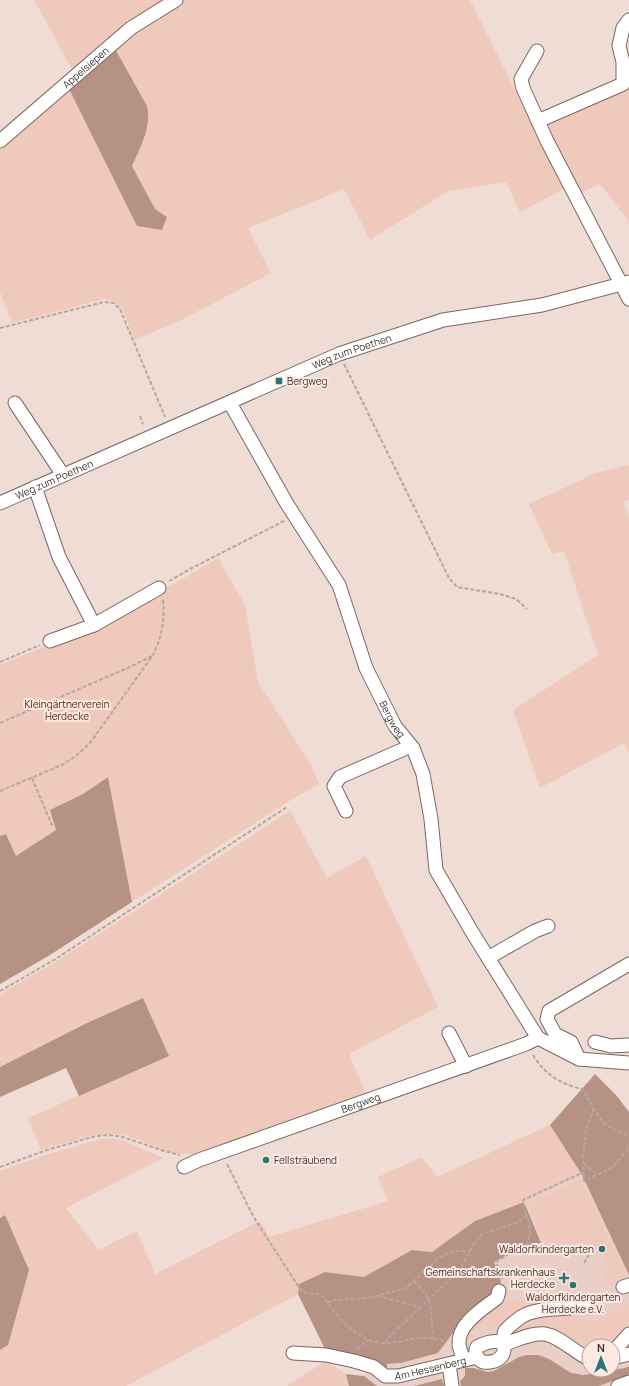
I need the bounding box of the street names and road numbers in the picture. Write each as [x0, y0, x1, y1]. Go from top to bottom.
street label: Appelsiepen [59, 43, 112, 91]
street label: Weg zum Poethen [309, 330, 393, 372]
street label: Weg zum Poethen [13, 456, 95, 503]
street label: Bergweg [376, 698, 409, 741]
street label: Bergweg [339, 1089, 382, 1116]
street label: Am Hessenberg [395, 1353, 467, 1383]

